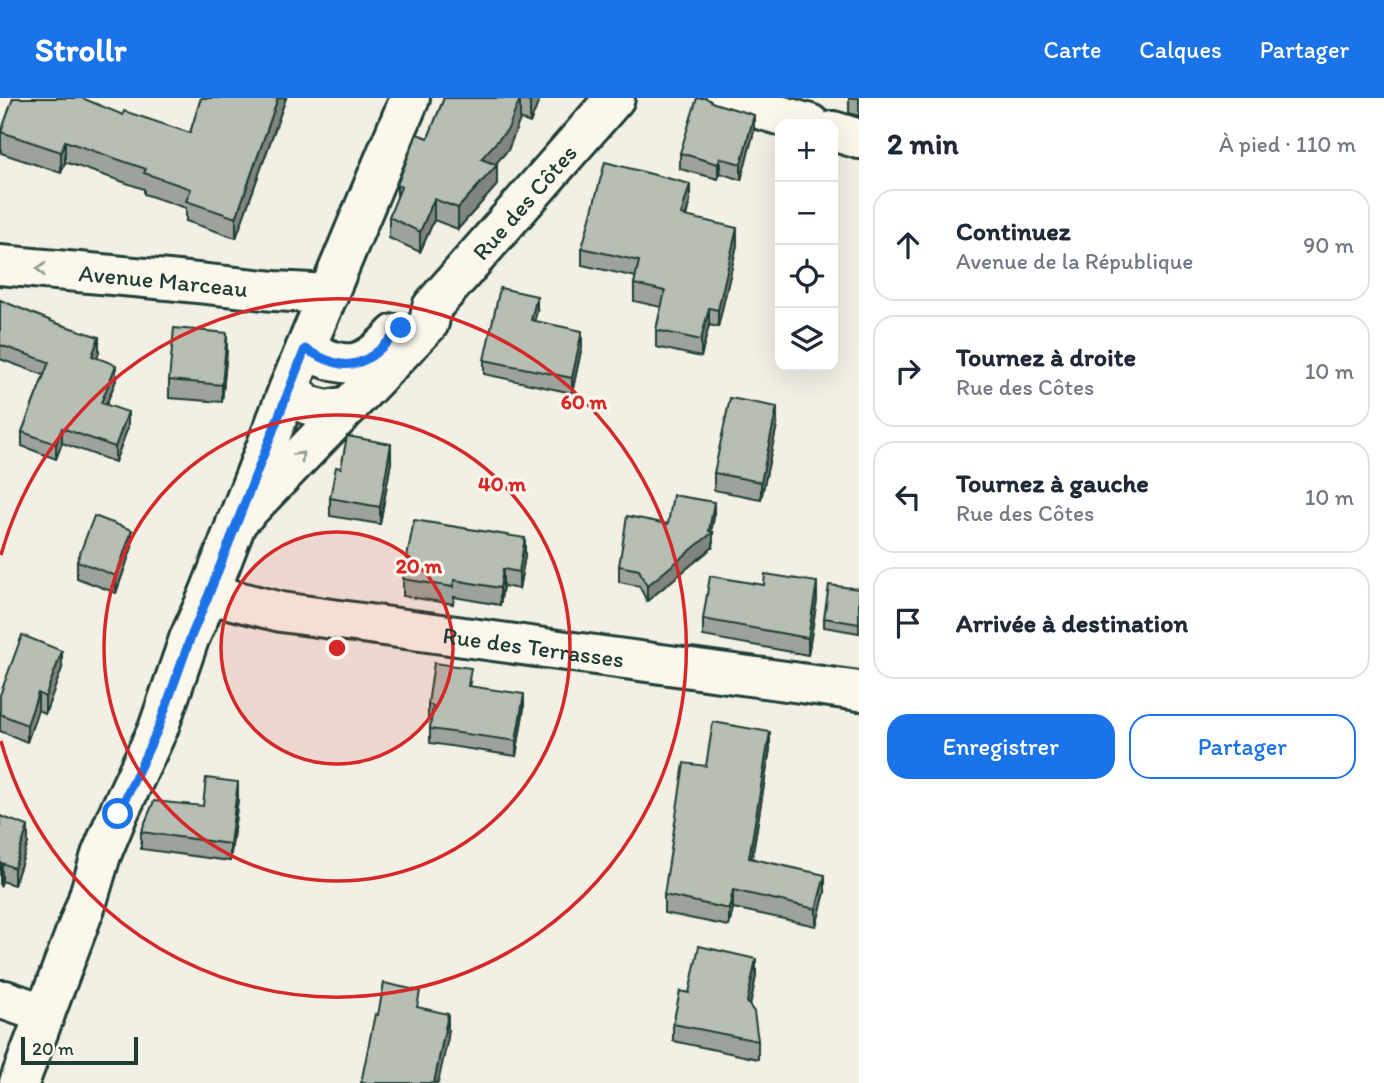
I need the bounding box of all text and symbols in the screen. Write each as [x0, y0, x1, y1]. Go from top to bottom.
text: Strollr [35, 30, 126, 69]
text: Carte [1044, 35, 1101, 64]
text: Calques [1139, 35, 1222, 64]
text: Partager [1260, 35, 1349, 64]
map controls [775, 119, 838, 371]
button: + [775, 119, 838, 182]
text: 2 min [887, 125, 958, 162]
text: À pied · 110 m [1219, 130, 1356, 158]
street label: Rue des Côtes [466, 138, 583, 266]
button: − [775, 182, 838, 245]
text: Continuez [956, 215, 1071, 247]
icon: ahead [889, 226, 927, 264]
text: 90 m [1303, 231, 1354, 259]
button: locate [775, 245, 838, 308]
text: Avenue de la République [956, 247, 1193, 275]
street label: Avenue Marceau [77, 258, 249, 303]
one-way arrow [35, 262, 46, 277]
button: layers [775, 308, 838, 371]
route end [385, 312, 416, 343]
text: Tournez à droite [956, 341, 1136, 373]
icon: right [889, 352, 927, 390]
text: 10 m [1305, 357, 1354, 385]
text: Rue des Côtes [956, 373, 1094, 401]
text: 60 m [561, 389, 608, 414]
one-way arrow [292, 452, 305, 465]
text: Tournez à gauche [956, 467, 1149, 499]
text: 40 m [478, 471, 526, 496]
icon: left [889, 478, 927, 516]
text: 10 m [1305, 483, 1354, 511]
text: Rue des Côtes [956, 499, 1094, 527]
text: 20 m [396, 553, 443, 578]
icon: arrive [889, 604, 927, 642]
text: Arrivée à destination [956, 607, 1188, 639]
street label: Rue des Terrasses [441, 620, 626, 673]
centre of rings [325, 636, 349, 660]
button: Enregistrer [887, 714, 1115, 779]
button: Partager [1129, 714, 1356, 779]
route start [102, 798, 133, 829]
scale bar [21, 1034, 138, 1066]
text: 20 m [32, 1037, 74, 1060]

